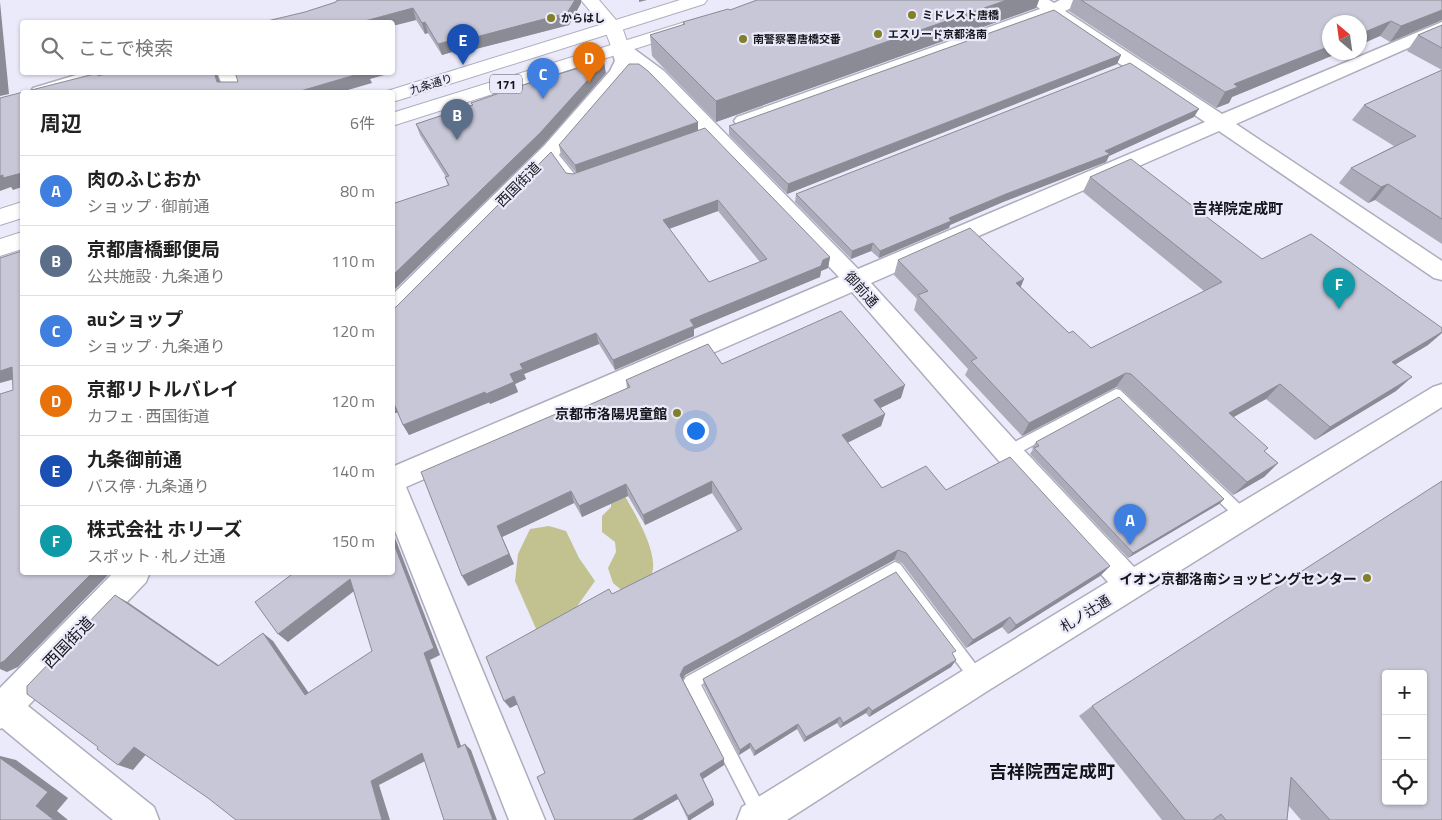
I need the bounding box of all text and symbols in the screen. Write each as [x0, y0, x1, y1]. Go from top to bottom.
place label: ミドレスト唐橋 [922, 7, 999, 23]
marker: ミドレスト唐橋 [906, 9, 918, 21]
place label: からはし [561, 10, 605, 26]
marker: からはし [545, 12, 557, 24]
north arrow [1322, 15, 1367, 60]
search box [20, 20, 395, 75]
pin: E [447, 24, 479, 65]
place label: エスリード京都洛南 [888, 26, 987, 42]
marker: エスリード京都洛南 [872, 28, 884, 40]
place label: 南警察署唐橋交番 [753, 31, 841, 47]
text: ここで検索 [78, 33, 173, 62]
marker: 南警察署唐橋交番 [737, 33, 749, 45]
icon: search [38, 34, 66, 62]
pin: D [573, 42, 605, 83]
pin: C [527, 58, 559, 99]
street label: 九条通り [408, 70, 454, 98]
road number: 171 [490, 74, 522, 94]
pin: B [441, 99, 473, 140]
text: 周辺 [40, 107, 82, 139]
text: 6件 [350, 111, 375, 135]
street label: 西国街道 [491, 157, 545, 211]
text: 肉のふじおか [87, 164, 201, 193]
text: A [51, 179, 61, 203]
text: 80 m [340, 179, 375, 203]
text: ショップ · 御前通 [87, 194, 210, 218]
district label: 吉祥院定成町 [1193, 197, 1283, 220]
text: 京都唐橋郵便局 [87, 234, 220, 263]
text: B [51, 249, 61, 273]
text: 110 m [331, 249, 375, 273]
text: 公共施設 · 九条通り [87, 264, 226, 288]
street label: 御前通 [840, 266, 884, 312]
pin: F [1323, 268, 1355, 309]
text: auショップ [87, 304, 183, 333]
text: C [52, 319, 60, 343]
text: 120 m [331, 319, 375, 343]
text: ショップ · 九条通り [87, 334, 226, 358]
text: 京都リトルバレイ [87, 374, 239, 403]
text: D [51, 389, 61, 413]
text: 120 m [331, 389, 375, 413]
place label: 京都市洛陽児童館 [555, 403, 667, 424]
text: カフェ · 西国街道 [87, 404, 210, 428]
marker: 京都市洛陽児童館 [671, 407, 683, 419]
your location [683, 418, 709, 444]
text: 九条御前通 [87, 444, 182, 473]
text: E [52, 459, 60, 483]
text: 140 m [331, 459, 375, 483]
text: バス停 · 九条通り [87, 474, 210, 498]
pin: A [1114, 504, 1146, 545]
text: 株式会社 ホリーズ [87, 514, 242, 543]
text: F [52, 529, 60, 553]
text: 150 m [331, 529, 375, 553]
text: スポット · 札ノ辻通 [87, 544, 226, 568]
place label: イオン京都洛南ショッピングセンター [1119, 568, 1357, 589]
marker: イオン京都洛南ショッピングセンター [1361, 572, 1373, 584]
street label: 札ノ辻通 [1056, 589, 1114, 637]
street label: 西国街道 [37, 611, 99, 673]
map controls [1382, 670, 1427, 805]
button: + [1382, 670, 1427, 715]
button: − [1382, 715, 1427, 760]
district label: 吉祥院西定成町 [989, 758, 1115, 785]
button: locate [1382, 760, 1427, 805]

